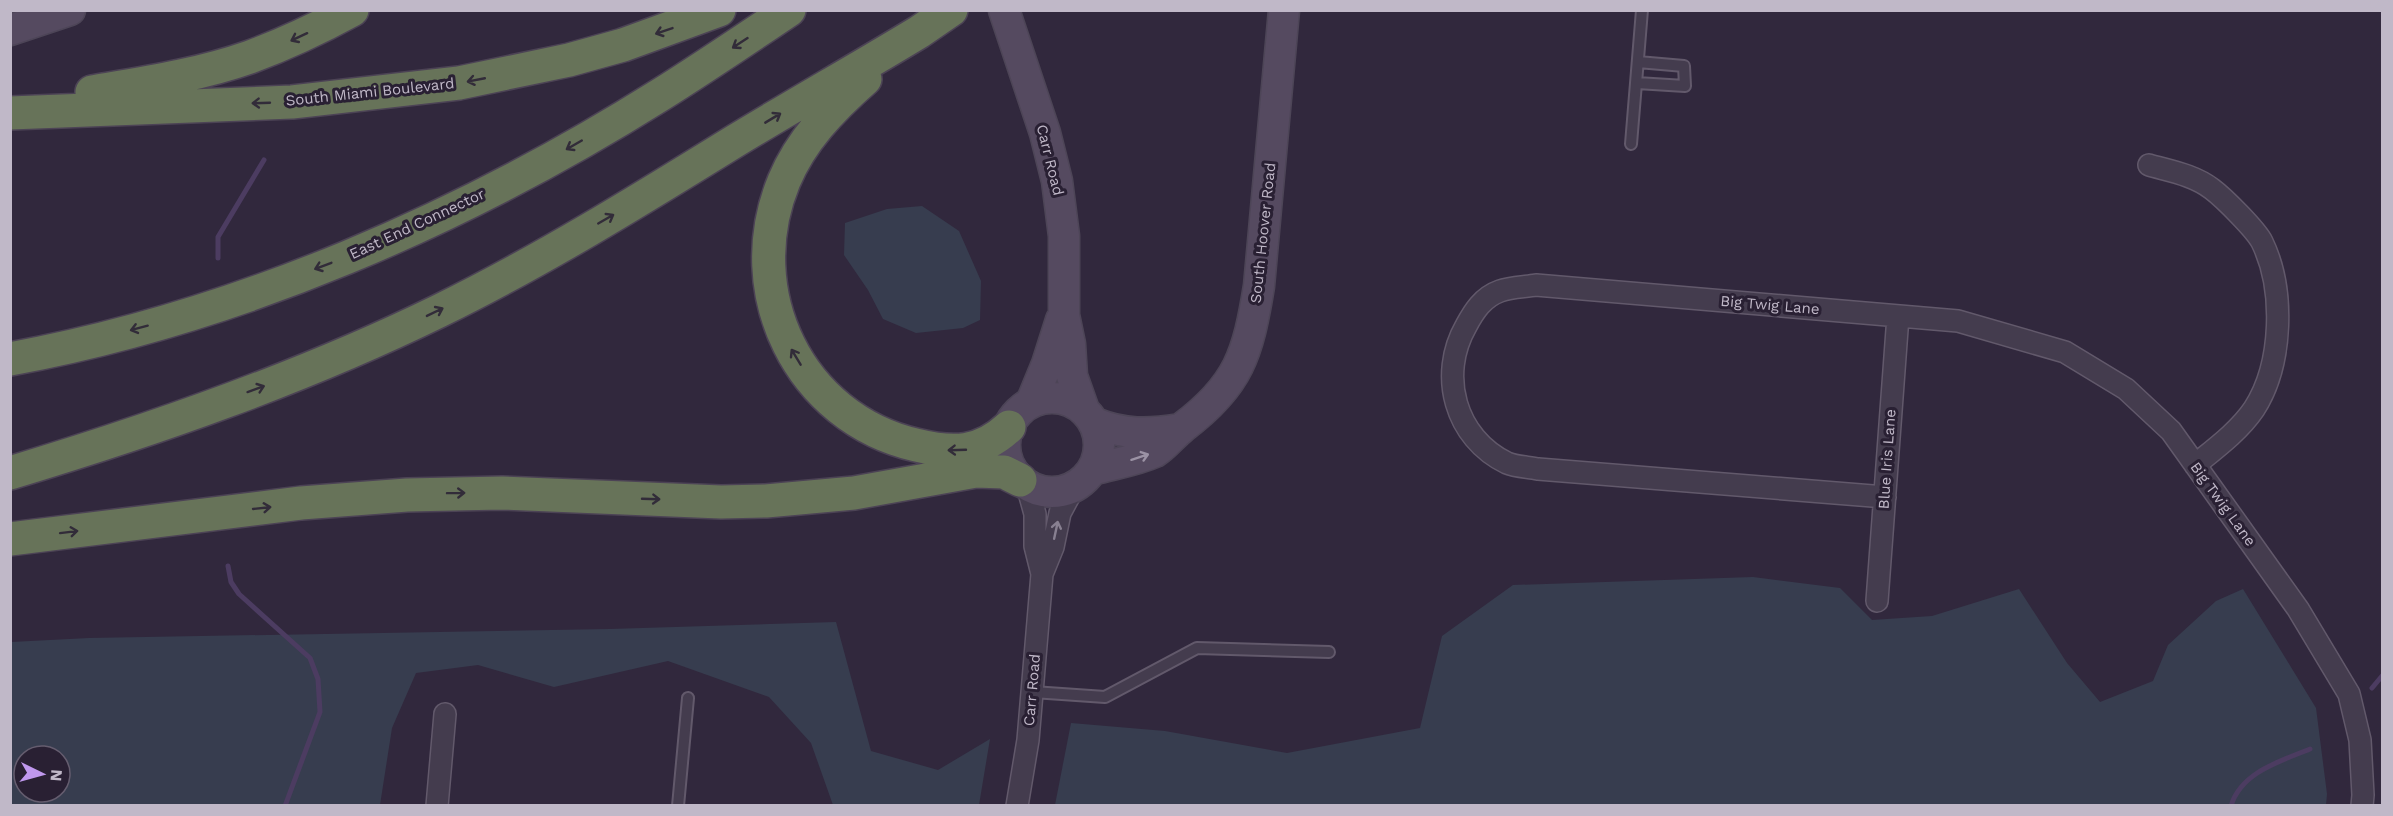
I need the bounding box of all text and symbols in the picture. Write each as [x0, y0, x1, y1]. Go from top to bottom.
one-way arrow [655, 26, 674, 37]
one-way arrow [291, 31, 309, 43]
one-way arrow [732, 36, 749, 49]
street label: South Miami Boulevard [285, 74, 455, 110]
one-way arrow [466, 75, 486, 86]
one-way arrow [251, 97, 271, 108]
one-way arrow [764, 112, 781, 124]
street label: Carr Road [1033, 123, 1067, 197]
one-way arrow [566, 139, 583, 151]
street label: South Hoover Road [1247, 162, 1279, 304]
street label: East End Connector [347, 185, 487, 263]
one-way arrow [597, 213, 614, 225]
one-way arrow [315, 261, 333, 272]
street label: Big Twig Lane [1720, 292, 1820, 318]
one-way arrow [426, 306, 444, 318]
one-way arrow [130, 323, 149, 335]
one-way arrow [789, 349, 801, 366]
one-way arrow [246, 383, 265, 394]
street label: Blue Iris Lane [1875, 408, 1899, 510]
one-way arrow [948, 444, 968, 455]
one-way arrow [1130, 451, 1149, 462]
street label: Big Twig Lane [2186, 458, 2260, 550]
one-way arrow [446, 488, 466, 499]
one-way arrow [641, 494, 661, 505]
one-way arrow [252, 502, 272, 513]
one-way arrow [1051, 521, 1062, 540]
one-way arrow [58, 526, 78, 537]
street label: Carr Road [1020, 653, 1044, 727]
north arrow [12, 744, 72, 804]
text: N [46, 769, 66, 782]

